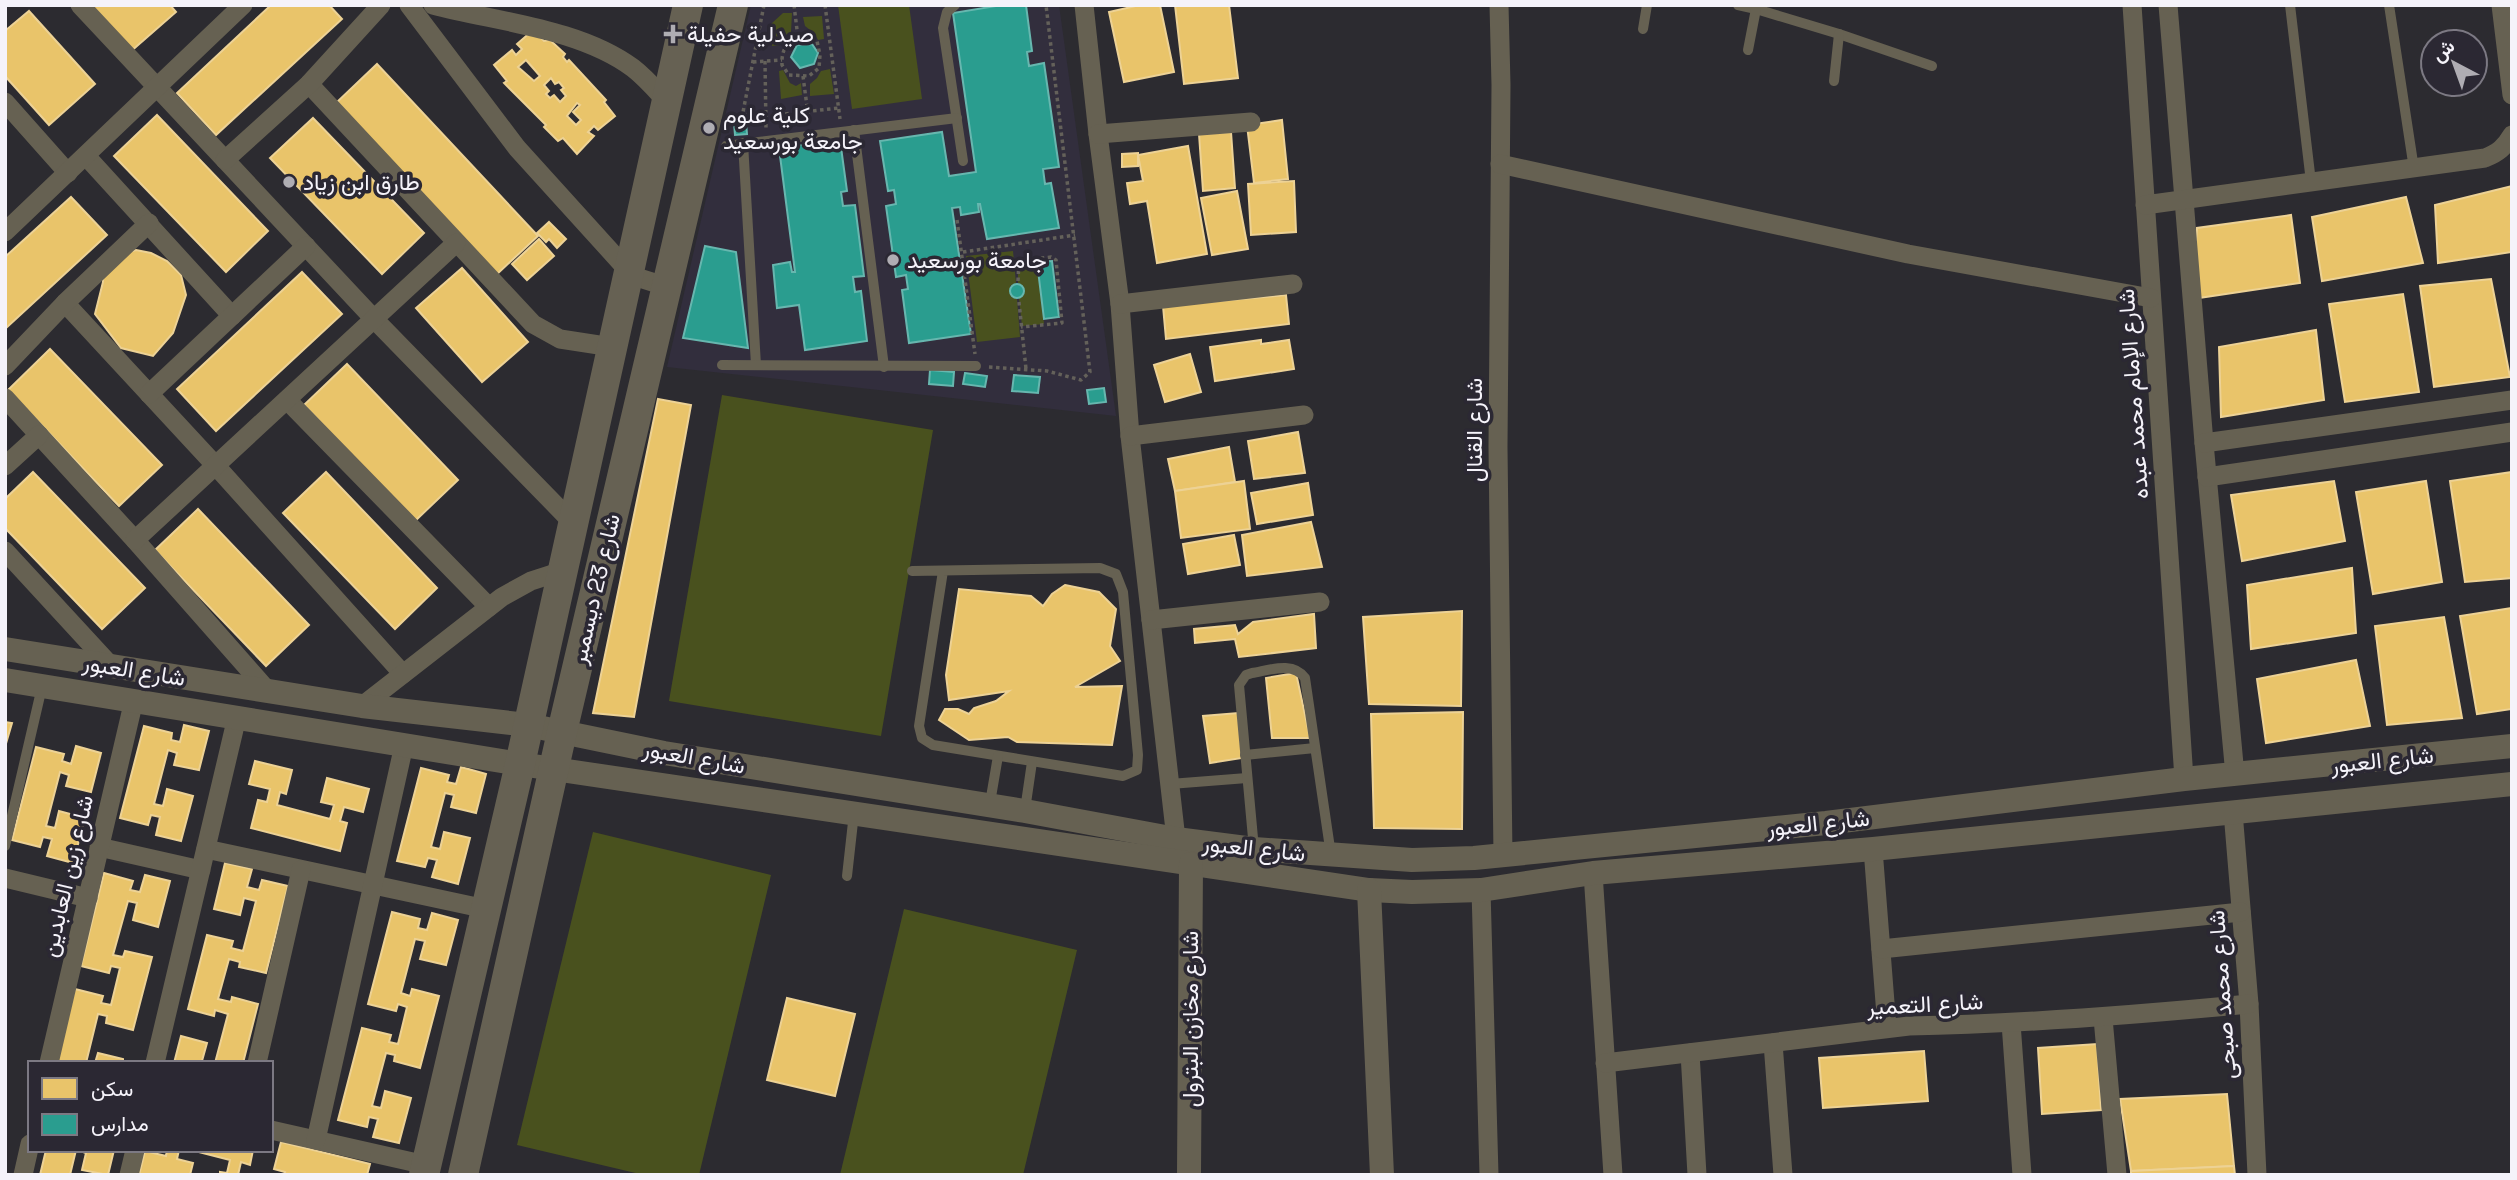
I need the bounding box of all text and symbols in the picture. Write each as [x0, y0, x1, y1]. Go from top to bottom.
place label: صيدلية حفيلة [687, 19, 814, 49]
marker: صيدلية حفيلة [665, 26, 681, 42]
north arrow [2419, 28, 2489, 98]
text: ش [2426, 34, 2460, 67]
place label: كلية علوم جامعة بورسعيد [723, 100, 863, 156]
marker: كلية علوم جامعة بورسعيد [701, 120, 717, 136]
place label: طارق ابن زياد [303, 167, 420, 197]
marker: طارق ابن زياد [281, 174, 297, 190]
place label: جامعة بورسعيد [907, 245, 1047, 275]
marker: جامعة بورسعيد [885, 252, 901, 268]
street label: شارع الإمام محمد عبده [2111, 288, 2156, 500]
street label: شارع القنال [1459, 378, 1490, 482]
street label: شارع 23 ديسمبر [563, 511, 628, 668]
street label: شارع العبور [79, 647, 187, 694]
street label: شارع العبور [639, 733, 748, 782]
street label: شارع العبور [2328, 740, 2435, 781]
street label: شارع زين العابدين [34, 792, 101, 960]
street label: شارع العبور [1764, 803, 1871, 844]
street label: شارع العبور [1200, 828, 1307, 869]
street label: شارع محمد صبحى [2201, 909, 2244, 1080]
street label: شارع مخازن البترول [1175, 931, 1206, 1107]
street label: شارع التعمير [1865, 986, 1984, 1023]
legend [28, 1061, 273, 1152]
text: سكن [91, 1075, 133, 1102]
text: مدارس [91, 1110, 149, 1137]

